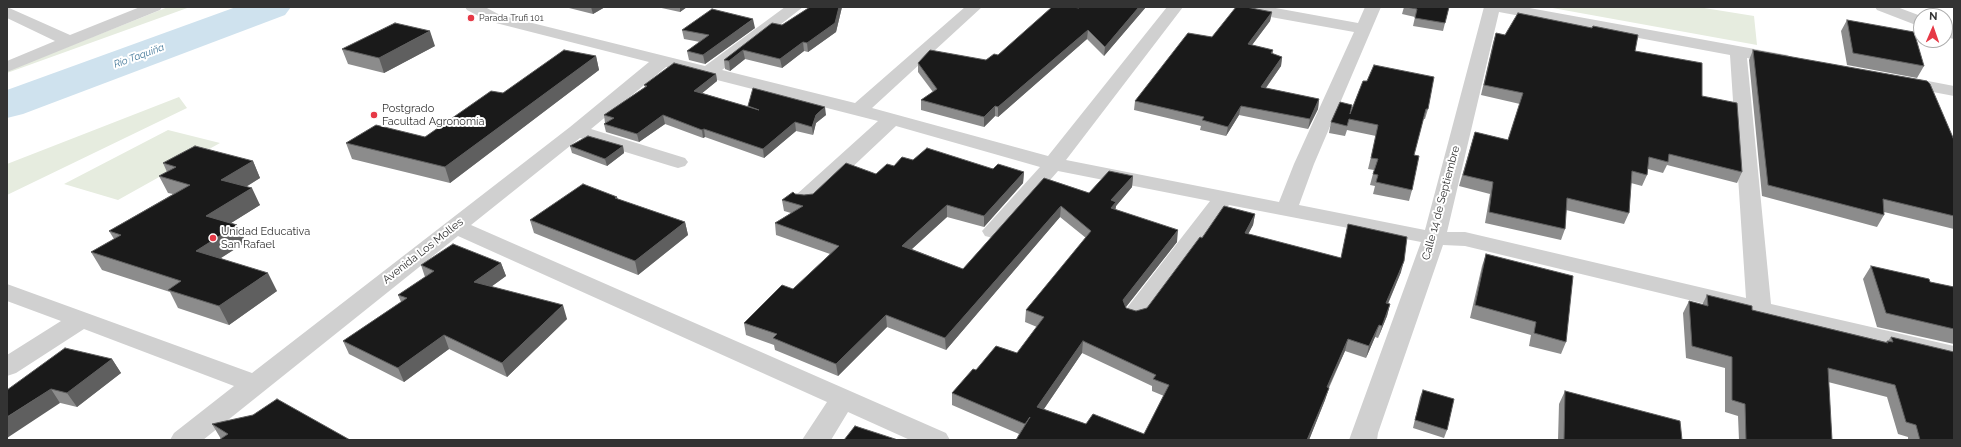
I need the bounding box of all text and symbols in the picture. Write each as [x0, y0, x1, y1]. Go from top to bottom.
north arrow [1913, 8, 1953, 48]
text: N [1929, 10, 1938, 23]
marker: Parada Trufi 101 [466, 13, 476, 23]
place label: Parada Trufi 101 [479, 13, 544, 23]
water label: Río Taquiña [112, 41, 166, 71]
place label: Postgrado Facultad Agronomía [382, 102, 484, 128]
marker: Postgrado Facultad Agronomía [369, 110, 379, 120]
street label: Calle 14 de Septiembre [1419, 144, 1463, 262]
street label: Avenida Los Molles [380, 215, 466, 287]
place label: Unidad Educativa San Rafael [221, 225, 310, 251]
marker: Unidad Educativa San Rafael [208, 233, 218, 243]

